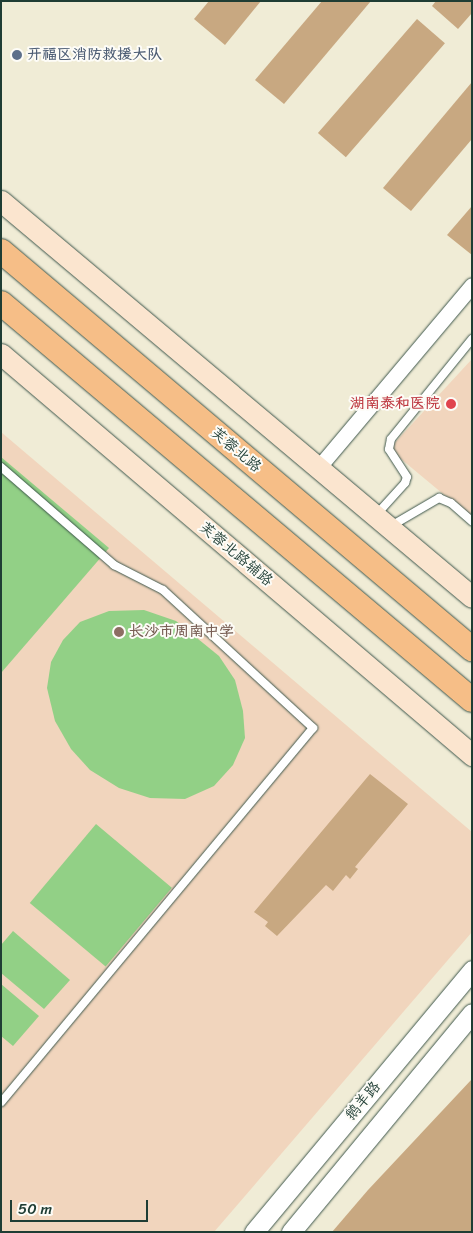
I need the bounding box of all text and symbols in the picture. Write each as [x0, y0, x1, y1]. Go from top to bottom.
place label: 开福区消防救援大队 [27, 46, 162, 64]
marker: 开福区消防救援大队 [11, 49, 23, 61]
place label: 湖南泰和医院 [350, 395, 440, 413]
marker: 湖南泰和医院 [444, 397, 458, 411]
street label: 芙蓉北路 [207, 424, 265, 476]
street label: 芙蓉北路辅路 [196, 518, 276, 590]
place label: 长沙市周南中学 [129, 623, 234, 641]
marker: 长沙市周南中学 [113, 626, 125, 638]
street label: 鹅羊路 [342, 1078, 384, 1124]
scale bar [12, 1190, 150, 1222]
text: 50 m [18, 1196, 52, 1222]

